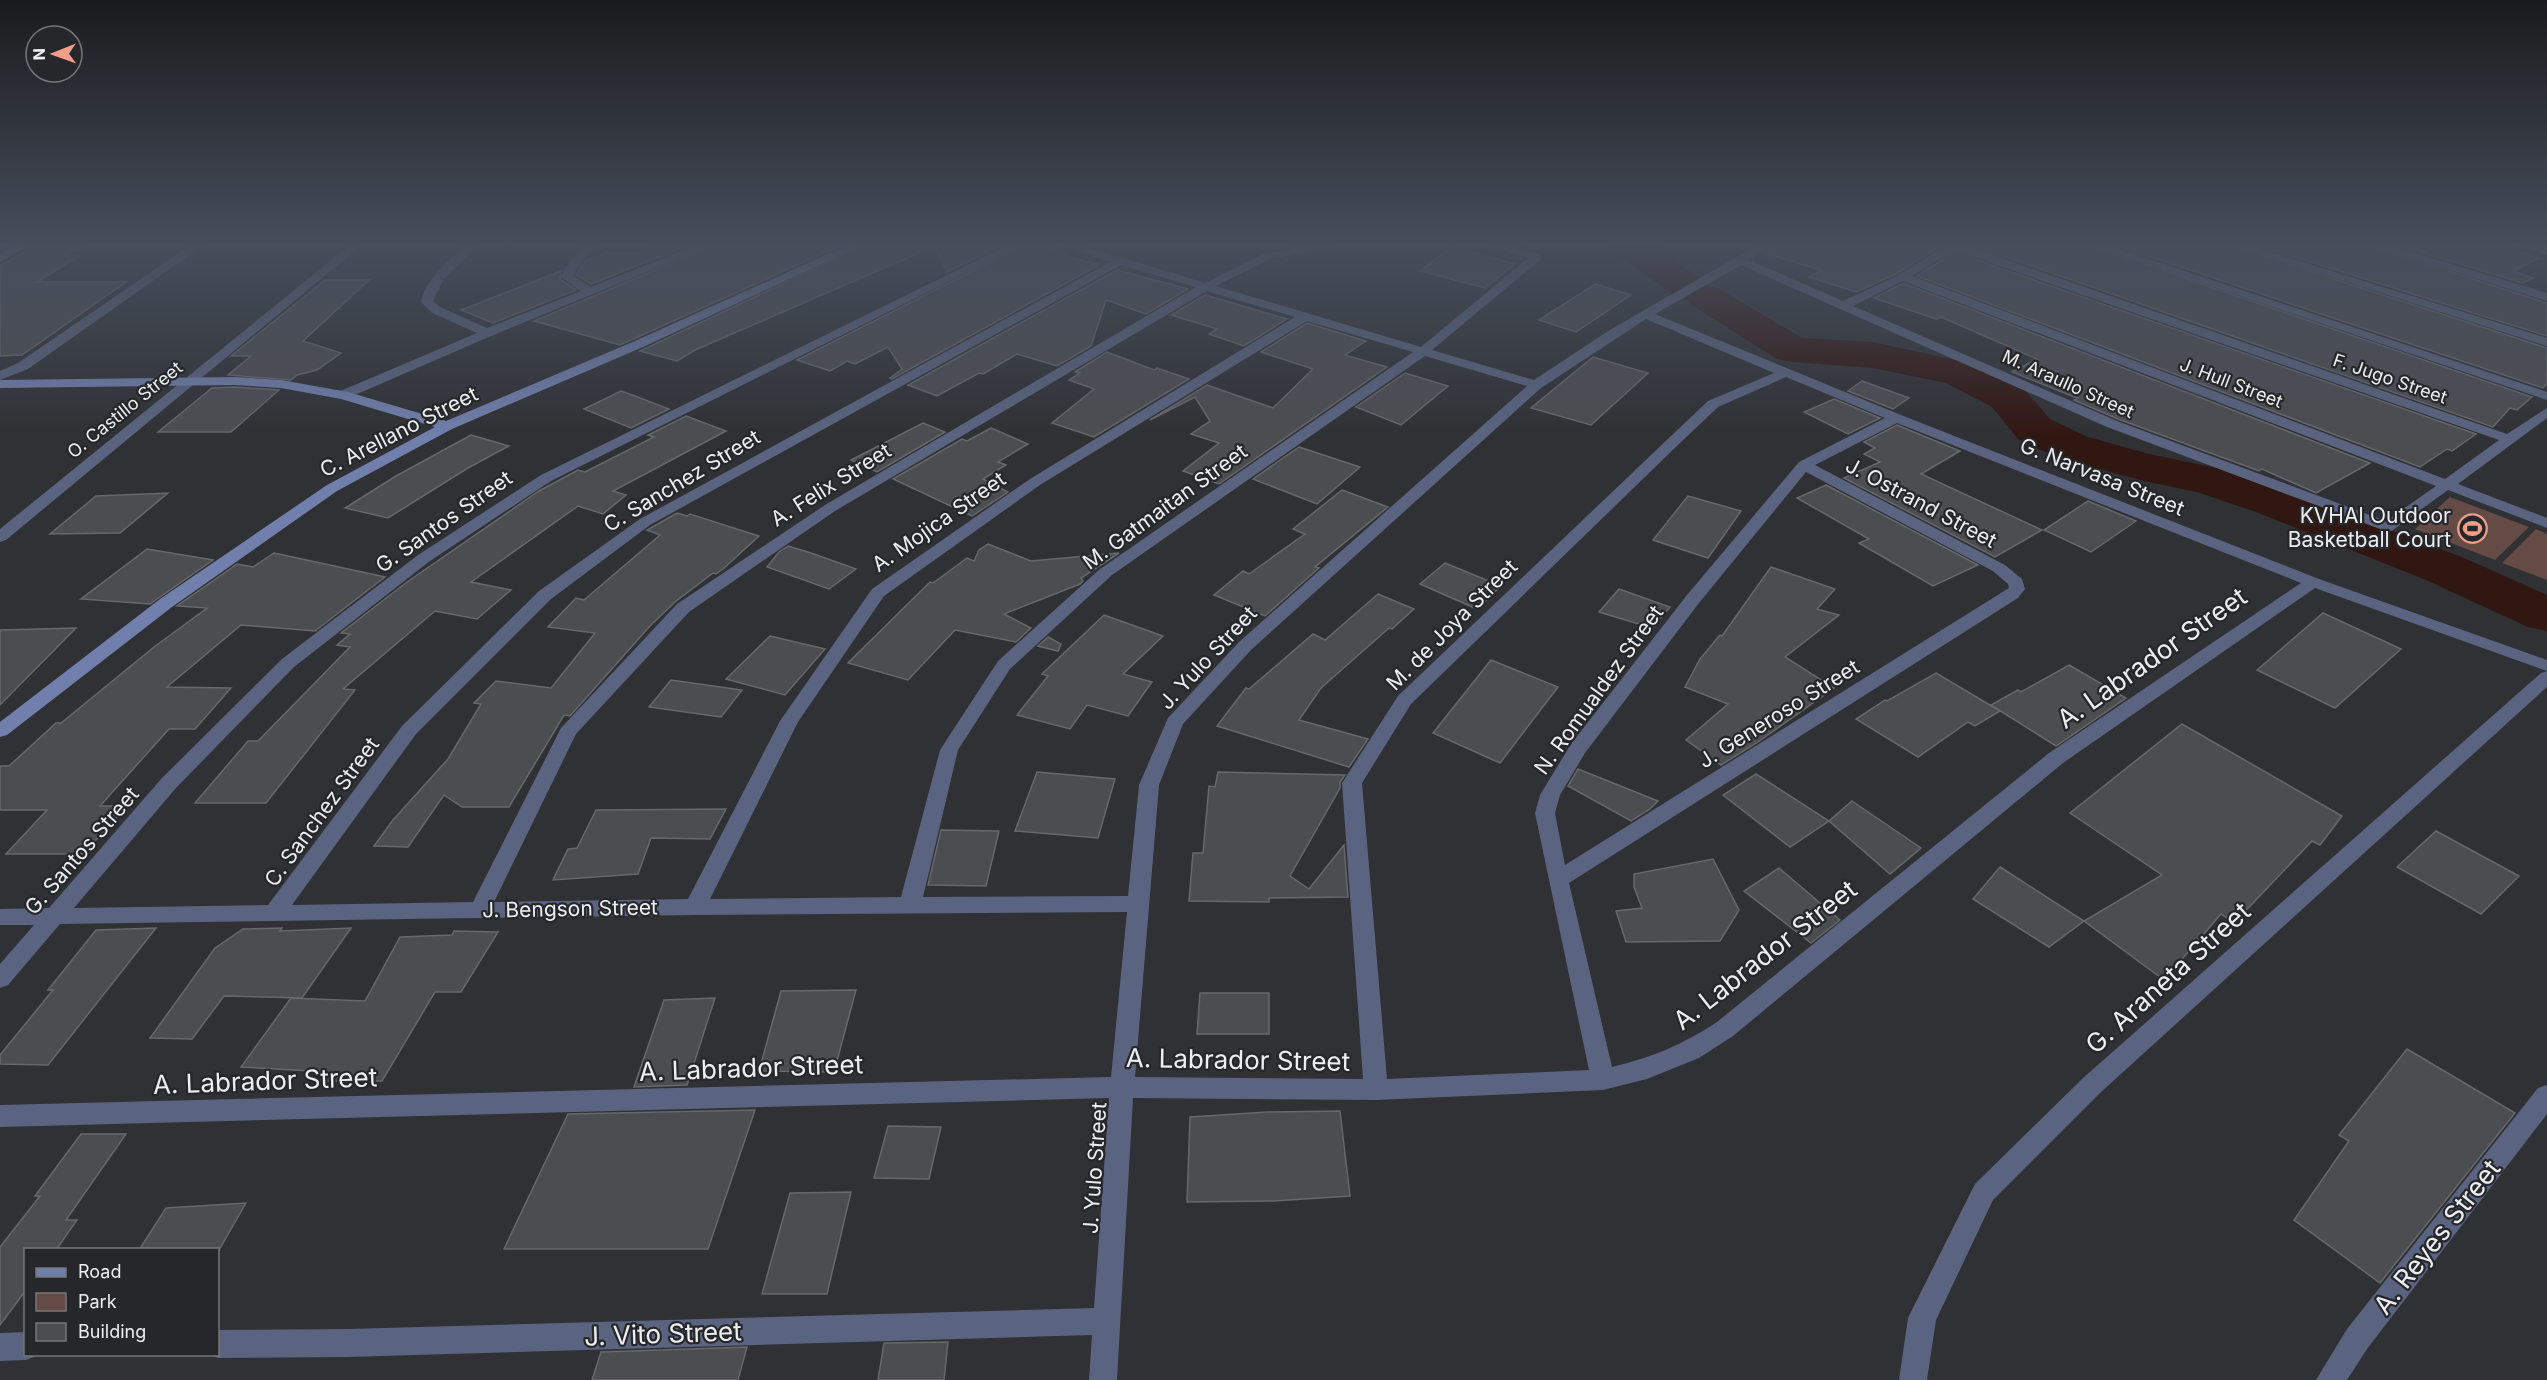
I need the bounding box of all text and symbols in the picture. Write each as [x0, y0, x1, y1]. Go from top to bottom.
north arrow [24, 24, 84, 84]
text: N [29, 48, 49, 61]
street label: M. Araullo Street [1999, 345, 2137, 422]
street label: F. Jugo Street [2331, 349, 2450, 408]
street label: J. Hull Street [2177, 353, 2286, 412]
street label: O. Castillo Street [63, 357, 186, 462]
street label: C. Arellano Street [316, 381, 482, 482]
street label: C. Sanchez Street [599, 424, 765, 537]
street label: G. Narvasa Street [2016, 432, 2188, 521]
street label: A. Felix Street [766, 438, 896, 531]
street label: M. Gatmaitan Street [1078, 439, 1252, 575]
street label: J. Ostrand Street [1841, 452, 2001, 553]
street label: G. Santos Street [371, 465, 517, 578]
street label: A. Mojica Street [867, 466, 1010, 577]
place label: KVHAI Outdoor Basketball Court [2288, 503, 2451, 552]
sports icon: KVHAI Outdoor Basketball Court [2456, 512, 2488, 544]
street label: M. de Joya Street [1381, 554, 1522, 695]
street label: A. Labrador Street [2051, 581, 2252, 735]
street label: N. Romualdez Street [1529, 600, 1668, 779]
street label: J. Yulo Street [1154, 601, 1262, 714]
street label: J. Generoso Street [1694, 654, 1864, 773]
street label: C. Sanchez Street [259, 732, 384, 891]
street label: G. Santos Street [19, 782, 144, 920]
street label: A. Labrador Street [1667, 873, 1863, 1036]
street label: J. Bengson Street [482, 894, 658, 923]
street label: G. Araneta Street [2079, 896, 2256, 1060]
street label: A. Labrador Street [1126, 1042, 1350, 1077]
street label: A. Labrador Street [638, 1048, 864, 1087]
street label: A. Labrador Street [152, 1061, 378, 1100]
street label: J. Yulo Street [1077, 1101, 1112, 1235]
street label: A. Reyes Street [2367, 1153, 2507, 1320]
legend [24, 1248, 219, 1356]
text: Road [78, 1261, 121, 1282]
text: Park [78, 1291, 117, 1312]
street label: J. Vito Street [584, 1315, 742, 1352]
text: Building [78, 1321, 146, 1342]

